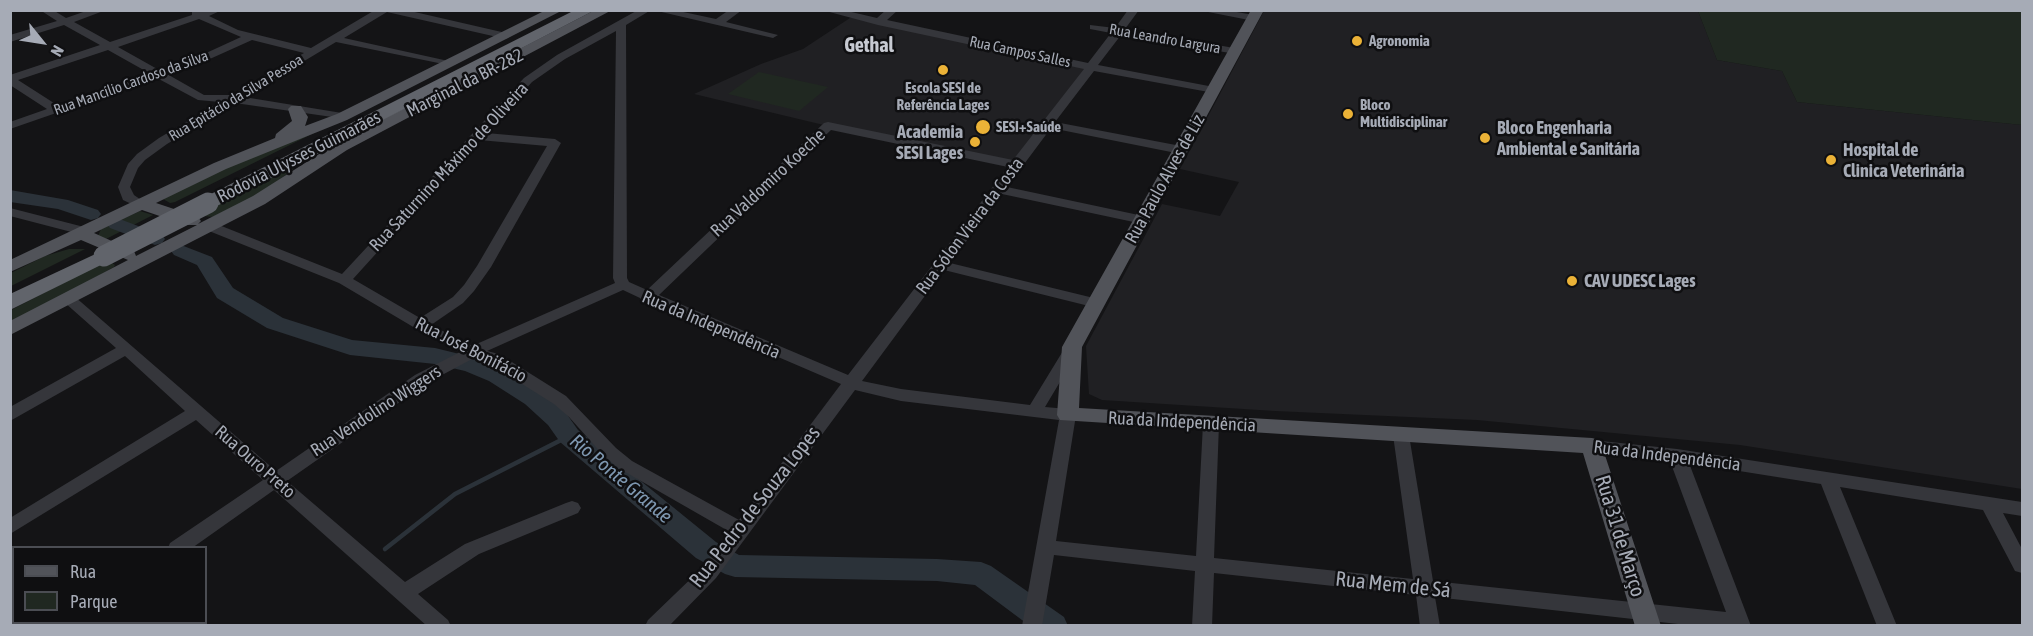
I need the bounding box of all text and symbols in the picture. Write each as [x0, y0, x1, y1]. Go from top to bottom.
north arrow [12, 12, 72, 72]
street label: Rua Leandro Largura [1108, 20, 1222, 58]
street label: Rua Campos Salles [968, 32, 1072, 72]
place label: Agronomia [1369, 32, 1430, 50]
district label: Gethal [844, 34, 894, 58]
marker: Agronomia [1350, 34, 1364, 48]
text: N [47, 42, 68, 60]
street label: Marginal da BR-282 [403, 44, 527, 122]
street label: Rua Mancílio Cardoso da Silva [51, 47, 211, 119]
street label: Rua Epitácio da Silva Pessoa [166, 51, 306, 145]
marker: Escola SESI de Referência Lages [936, 63, 950, 77]
street label: Rua Saturnino Máximo de Oliveira [365, 78, 533, 256]
place label: Escola SESI de Referência Lages [897, 79, 989, 114]
place label: Bloco Multidisciplinar [1360, 96, 1447, 131]
street label: Rodovia Ulysses Guimarães [214, 106, 384, 208]
marker: Bloco Multidisciplinar [1341, 107, 1355, 121]
street label: Rua Paulo Alves de Liz [1121, 111, 1209, 247]
place label: Bloco Engenharia Ambiental e Sanitária [1497, 117, 1640, 160]
marker: SESI+Saúde [974, 118, 992, 136]
place label: SESI+Saúde [996, 118, 1061, 136]
place label: Academia SESI Lages [896, 121, 963, 164]
street label: Rua Valdomiro Koeche [706, 124, 830, 242]
marker: Bloco Engenharia Ambiental e Sanitária [1478, 131, 1492, 145]
marker: Academia SESI Lages [968, 135, 982, 149]
place label: Hospital de Clinica Veterinária [1843, 139, 1964, 182]
street label: Rua Sólon Vieira da Costa [912, 153, 1028, 299]
marker: Hospital de Clinica Veterinária [1824, 153, 1838, 167]
place label: CAV UDESC Lages [1584, 270, 1696, 292]
marker: CAV UDESC Lages [1565, 274, 1579, 288]
street label: Rua da Independência [639, 286, 783, 364]
street label: Rua José Bonifácio [412, 313, 530, 387]
street label: Rua Vendolino Wiggers [307, 361, 445, 461]
street label: Rua da Independência [1108, 407, 1256, 437]
street label: Rua Ouro Preto [210, 421, 300, 503]
street label: Rua Pedro de Souza Lopes [684, 421, 826, 593]
water label: Rio Ponte Grande [565, 429, 677, 529]
street label: Rua da Independência [1592, 436, 1742, 476]
street label: Rua 31 de Março [1590, 472, 1650, 600]
legend [12, 546, 207, 624]
text: Rua [70, 561, 96, 582]
street label: Rua Mem de Sá [1334, 566, 1452, 604]
text: Parque [70, 591, 118, 612]

